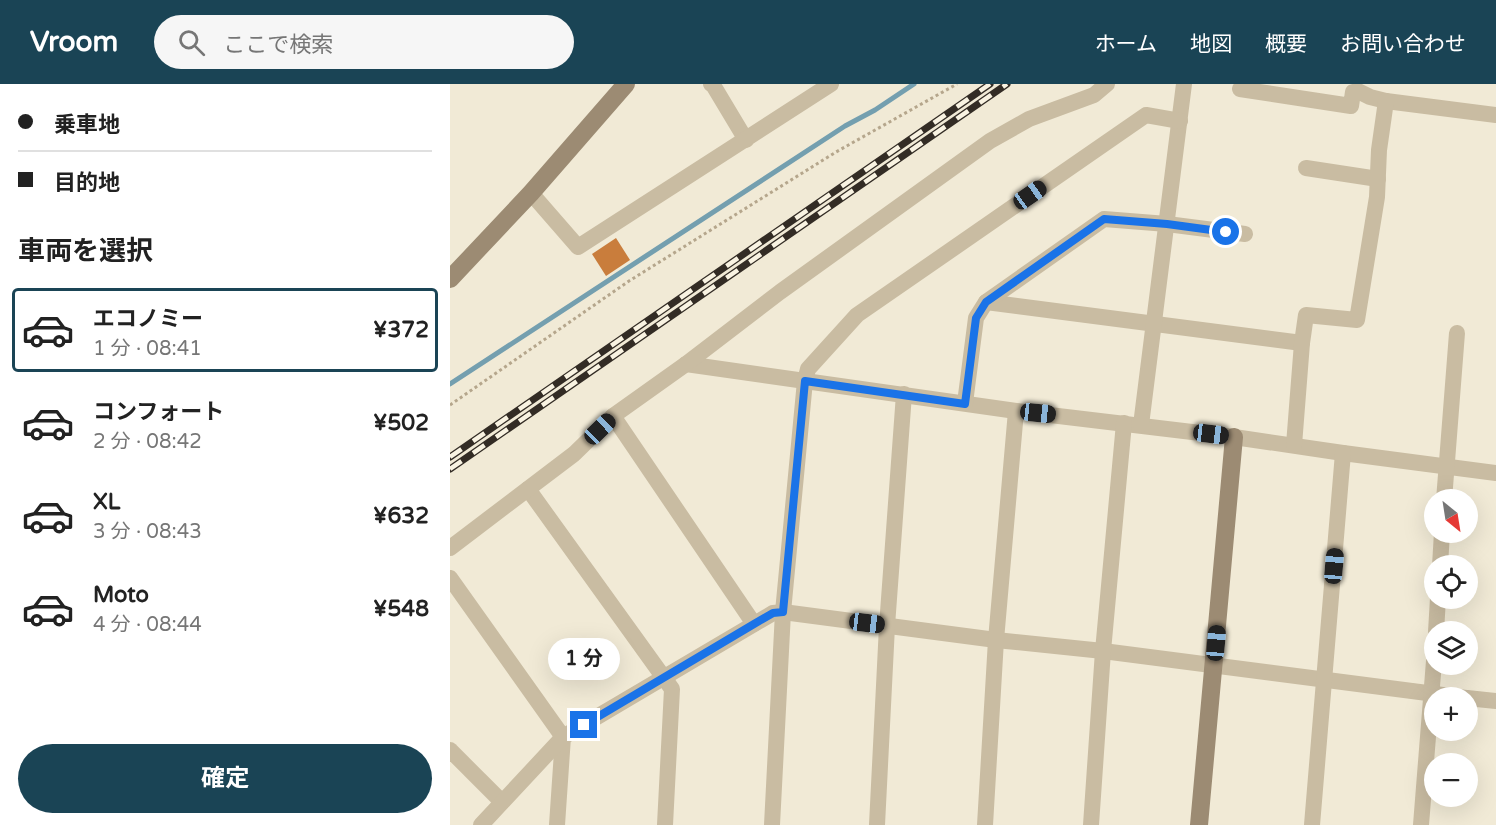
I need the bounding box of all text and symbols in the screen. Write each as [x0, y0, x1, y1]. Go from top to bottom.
search box [154, 15, 574, 69]
text: Vroom [30, 25, 118, 59]
icon: search [175, 26, 208, 59]
text: ここで検索 [223, 32, 333, 58]
text: ホーム [1095, 32, 1157, 57]
text: 地図 [1190, 32, 1232, 57]
text: 概要 [1265, 32, 1307, 57]
text: お問い合わせ [1340, 32, 1466, 57]
text: 乗車地 [54, 112, 120, 138]
text: 目的地 [54, 170, 120, 196]
car [1010, 177, 1050, 213]
route start [1212, 218, 1239, 245]
text: 車両を選択 [18, 235, 153, 268]
icon: car [21, 303, 75, 357]
text: エコノミー [93, 306, 203, 332]
text: ¥372 [373, 317, 429, 343]
text: 1 分 · 08:41 [93, 337, 202, 361]
icon: car [21, 396, 75, 450]
text: コンフォート [93, 399, 224, 425]
car [1019, 402, 1057, 424]
text: ¥502 [373, 410, 429, 436]
car [581, 410, 619, 448]
car [1192, 423, 1230, 445]
text: 2 分 · 08:42 [93, 430, 202, 454]
icon: car [21, 489, 75, 543]
text: XL [93, 489, 120, 515]
north arrow [1424, 489, 1478, 543]
map controls [1424, 489, 1478, 807]
text: ¥632 [373, 503, 429, 529]
text: 3 分 · 08:43 [93, 520, 202, 544]
car [1323, 547, 1345, 585]
button: locate [1424, 555, 1478, 609]
icon: car [21, 582, 75, 636]
text: Moto [93, 582, 149, 608]
text: ¥548 [373, 596, 429, 622]
car [848, 612, 886, 634]
text: 4 分 · 08:44 [93, 613, 202, 637]
button: layers [1424, 621, 1478, 675]
car [1205, 624, 1227, 662]
callout: 1 分 [548, 638, 620, 680]
text: 1 分 [565, 647, 603, 671]
button: + [1424, 687, 1478, 741]
route end [570, 711, 597, 738]
button: 確定 [18, 744, 432, 813]
button: − [1424, 753, 1478, 807]

